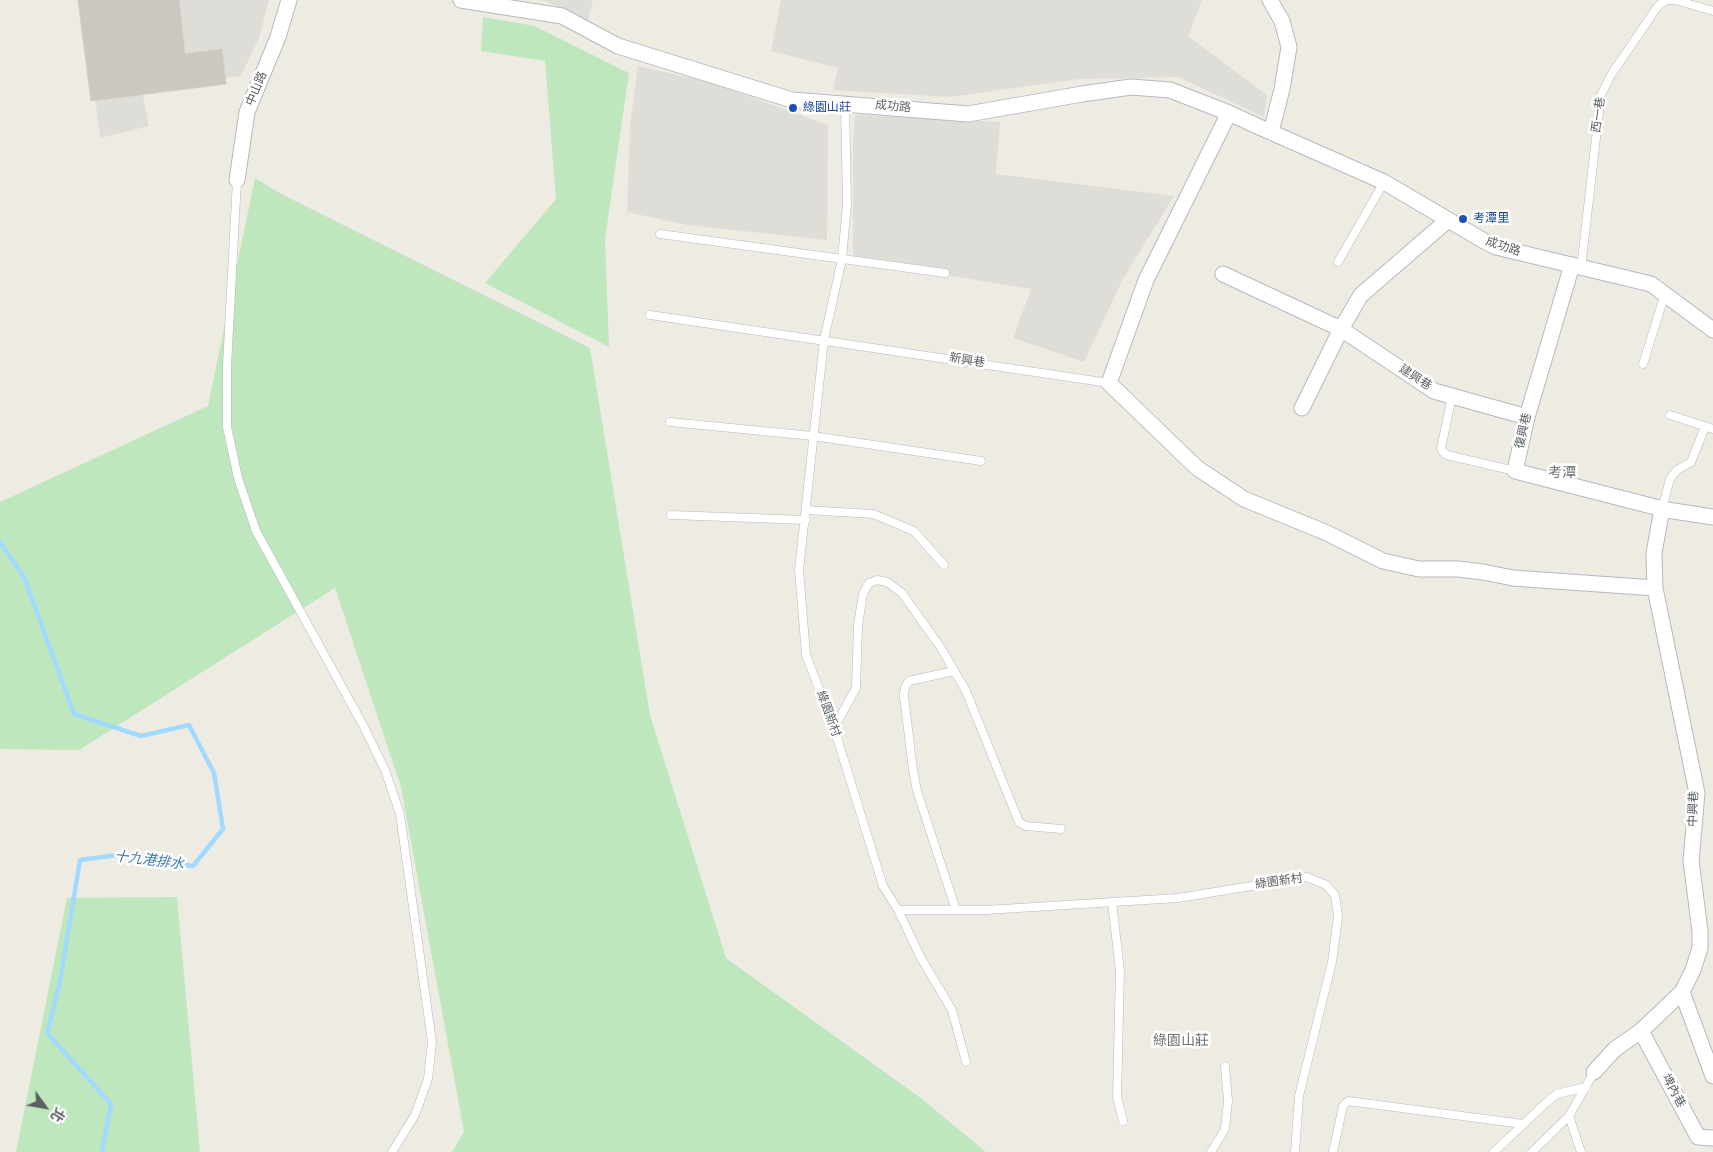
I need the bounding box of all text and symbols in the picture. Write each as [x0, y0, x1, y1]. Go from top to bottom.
street label: 中山路 [244, 70, 270, 108]
street label: 西一巷 [1589, 96, 1609, 134]
street label: 成功路 [874, 98, 912, 116]
place label: 綠園山莊 [803, 101, 851, 115]
marker: 綠園山莊 [787, 102, 799, 114]
place label: 考潭里 [1473, 212, 1509, 226]
marker: 考潭里 [1457, 213, 1469, 225]
street label: 成功路 [1484, 235, 1522, 259]
street label: 新興巷 [948, 351, 986, 371]
street label: 建興巷 [1396, 362, 1434, 394]
street label: 復興巷 [1513, 412, 1535, 450]
district label: 考潭 [1548, 466, 1576, 482]
street label: 綠園新村 [813, 689, 843, 739]
street label: 中興巷 [1686, 791, 1702, 827]
water label: 十九港排水 [113, 848, 185, 874]
street label: 綠園新村 [1254, 872, 1304, 892]
district label: 綠園山莊 [1153, 1034, 1209, 1050]
street label: 埤內巷 [1658, 1072, 1688, 1110]
north arrow [20, 1082, 70, 1132]
text: 北 [46, 1104, 71, 1127]

